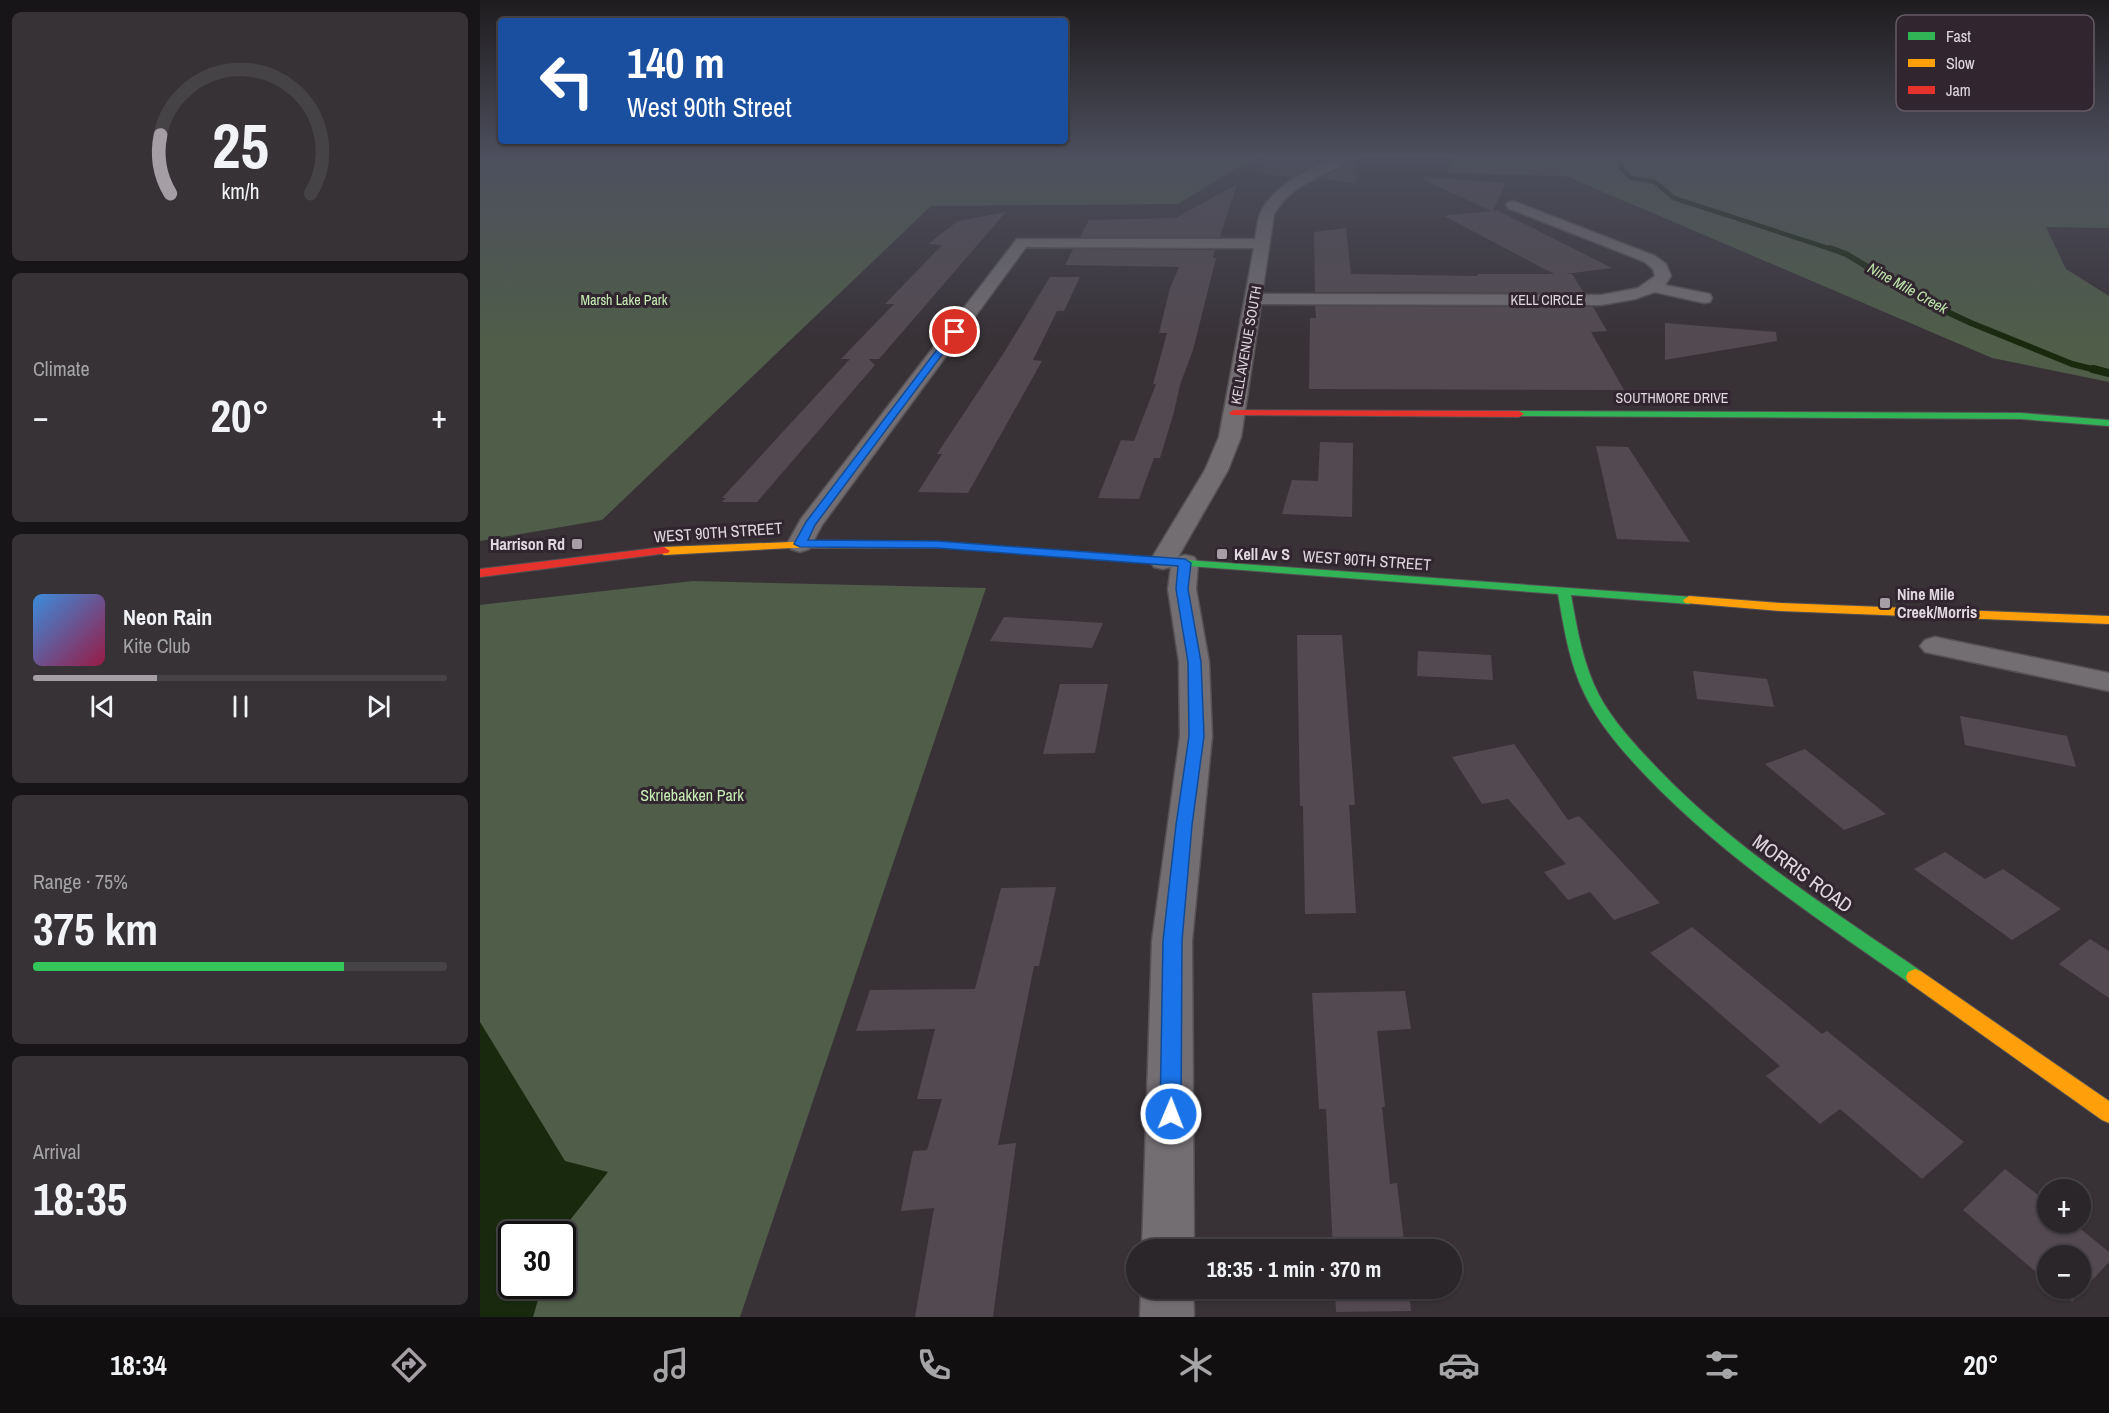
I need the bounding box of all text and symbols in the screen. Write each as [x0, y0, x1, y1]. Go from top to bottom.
legend [1896, 15, 2094, 111]
text: Fast [1946, 25, 1971, 47]
text: 140 m [627, 35, 725, 91]
icon: left [528, 42, 606, 120]
text: Slow [1946, 52, 1975, 74]
text: Jam [1946, 79, 1971, 101]
text: West 90th Street [627, 89, 792, 125]
text: 25 [212, 103, 268, 187]
text: km/h [221, 177, 259, 206]
water label: Nine Mile Creek [1864, 257, 1953, 319]
street label: KELL AVENUE SOUTH [1227, 284, 1265, 406]
park label: Marsh Lake Park [581, 291, 668, 309]
street label: KELL CIRCLE [1511, 291, 1583, 309]
pin [929, 306, 980, 357]
icon: arrive [938, 315, 971, 348]
text: Climate [33, 355, 90, 382]
text: 20° [210, 385, 270, 446]
street label: SOUTHMORE DRIVE [1616, 389, 1728, 407]
text: − [33, 394, 49, 438]
text: + [431, 394, 447, 438]
street label: WEST 90TH STREET [653, 517, 783, 547]
place label: Harrison Rd [490, 533, 565, 555]
marker: Harrison Rd [570, 537, 584, 551]
place label: Kell Av S [1234, 543, 1290, 565]
street label: WEST 90TH STREET [1302, 545, 1432, 575]
marker: Kell Av S [1215, 547, 1229, 561]
place label: Nine Mile Creek/Morris [1897, 583, 1977, 623]
marker: Nine Mile Creek/Morris [1878, 596, 1892, 610]
text: Neon Rain [123, 602, 212, 632]
text: Kite Club [123, 632, 190, 659]
icon: previous [86, 690, 119, 723]
icon: pause [224, 690, 257, 723]
icon: next [362, 690, 395, 723]
park label: Skriebakken Park [640, 784, 744, 806]
street label: MORRIS ROAD [1748, 828, 1858, 918]
text: Range · 75% [33, 868, 128, 895]
text: 375 km [33, 898, 158, 959]
position arrow [1139, 1082, 1203, 1146]
text: Arrival [33, 1138, 80, 1165]
text: 18:35 [33, 1168, 127, 1229]
map controls [2037, 1179, 2091, 1299]
button: + [2037, 1179, 2091, 1233]
speed limit sign: 30 [498, 1221, 576, 1299]
button: − [2037, 1245, 2091, 1299]
text: 18:35 · 1 min · 370 m [1207, 1254, 1381, 1284]
icon: directions [388, 1344, 430, 1386]
icon: music [650, 1344, 692, 1386]
icon: phone [913, 1344, 955, 1386]
icon: climate [1175, 1344, 1217, 1386]
icon: car [1438, 1344, 1480, 1386]
icon: filters [1701, 1344, 1743, 1386]
text: 18:34 [110, 1347, 167, 1383]
text: 20° [1963, 1347, 1999, 1383]

